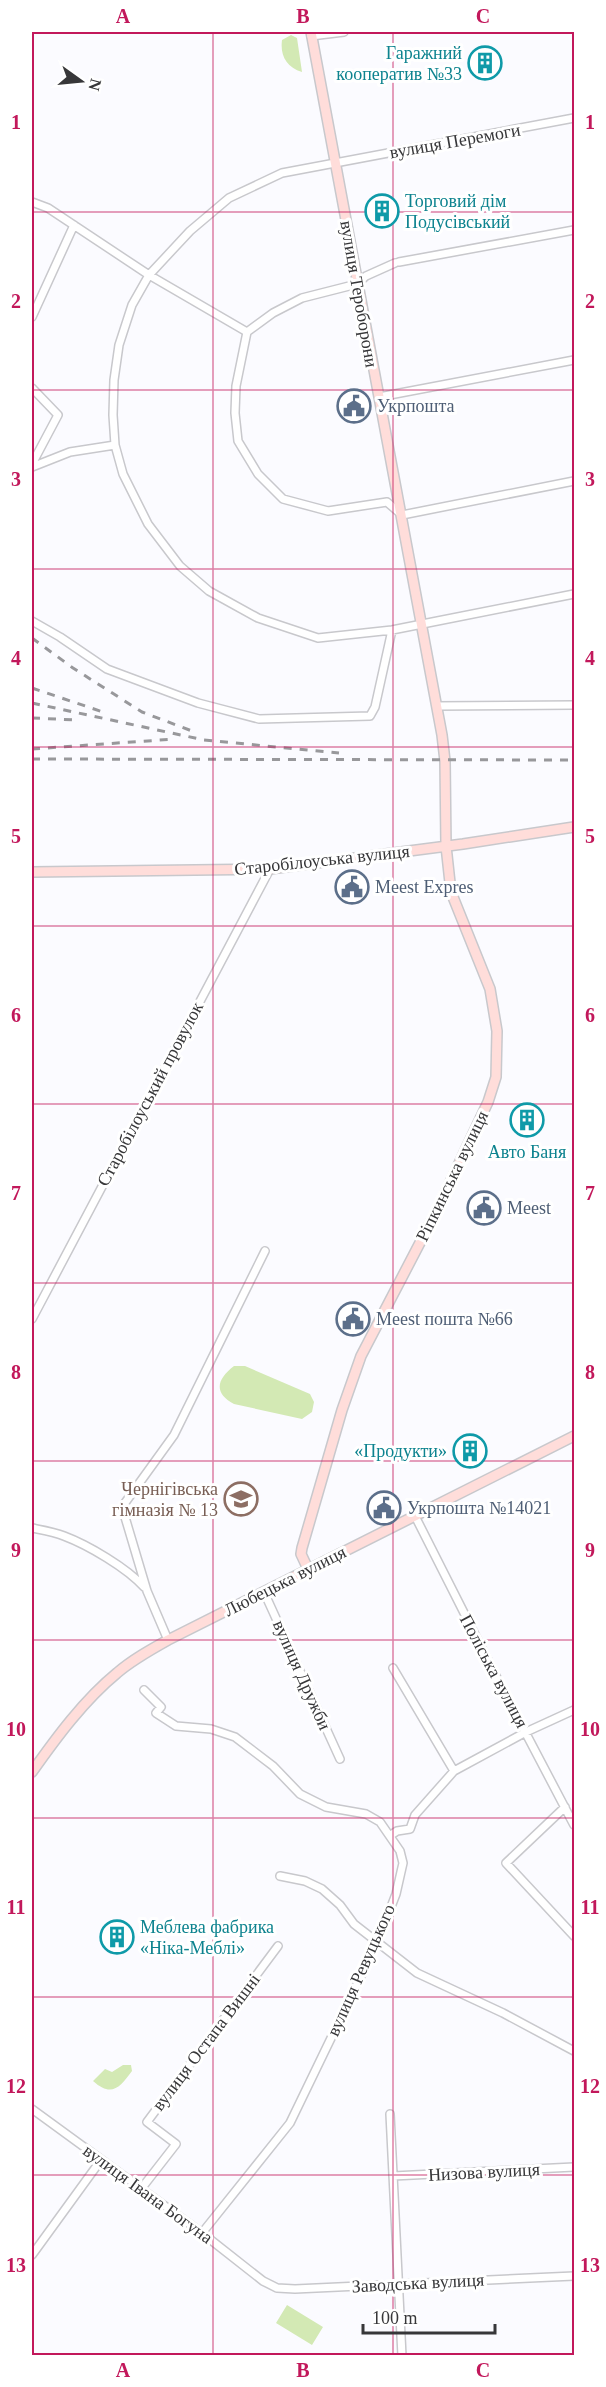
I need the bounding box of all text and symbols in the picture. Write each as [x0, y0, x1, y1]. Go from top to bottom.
text: A [116, 5, 131, 27]
text: B [296, 5, 310, 27]
text: C [476, 5, 490, 27]
place label: Гаражний кооператив №33 [336, 43, 462, 84]
building icon: Гаражний кооператив №33 [467, 45, 503, 81]
north arrow [51, 51, 111, 111]
text: N [85, 77, 105, 93]
text: 1 [11, 111, 21, 133]
text: 1 [585, 111, 595, 133]
street label: вулиця Перемоги [388, 120, 522, 162]
place label: Торговий дім Подусівський [405, 191, 511, 232]
building icon: Торговий дім Подусівський [364, 193, 400, 229]
street label: вулиця Тероборони [336, 219, 382, 369]
text: 2 [11, 290, 21, 312]
text: 2 [585, 290, 595, 312]
public building icon: Укрпошта [336, 388, 372, 424]
place label: Укрпошта [377, 396, 454, 416]
text: 3 [11, 468, 21, 490]
text: 3 [585, 468, 595, 490]
text: 4 [11, 647, 21, 669]
text: 4 [585, 647, 595, 669]
text: 5 [11, 825, 21, 847]
text: 5 [585, 825, 595, 847]
street label: Старобілоуська вулиця [233, 841, 411, 879]
public building icon: Meest Expres [334, 869, 370, 905]
place label: Meest Expres [375, 877, 473, 897]
street label: Старобілоуський провулок [93, 998, 207, 1189]
text: 6 [11, 1004, 21, 1026]
text: 6 [585, 1004, 595, 1026]
building icon: Авто Баня [509, 1102, 545, 1138]
street label: Ріпкинська вулиця [412, 1108, 492, 1244]
place label: Авто Баня [488, 1142, 566, 1162]
text: 7 [11, 1182, 21, 1204]
text: 7 [585, 1182, 595, 1204]
public building icon: Meest [466, 1190, 502, 1226]
place label: Meest [507, 1198, 551, 1218]
public building icon: Meest пошта №66 [335, 1301, 371, 1337]
place label: Meest пошта №66 [376, 1309, 513, 1329]
text: 8 [11, 1361, 21, 1383]
text: 8 [585, 1361, 595, 1383]
building icon: «Продукти» [452, 1433, 488, 1469]
place label: «Продукти» [354, 1441, 447, 1461]
place label: Чернігівська гімназія № 13 [112, 1479, 218, 1520]
school or university icon: Чернігівська гімназія № 13 [223, 1481, 259, 1517]
public building icon: Укрпошта №14021 [366, 1490, 402, 1526]
place label: Укрпошта №14021 [407, 1498, 551, 1518]
text: 9 [11, 1539, 21, 1561]
text: 9 [585, 1539, 595, 1561]
street label: Любецька вулиця [221, 1542, 349, 1620]
street label: Поліська вулиця [456, 1611, 532, 1731]
street label: вулиця Дружби [269, 1617, 335, 1733]
text: 10 [6, 1718, 26, 1740]
text: 10 [580, 1718, 600, 1740]
text: 11 [7, 1896, 25, 1918]
text: 11 [581, 1896, 599, 1918]
street label: вулиця Ревуцького [323, 1901, 399, 2039]
place label: Меблева фабрика «Ніка-Меблі» [140, 1917, 274, 1958]
building icon: Меблева фабрика «Ніка-Меблі» [99, 1919, 135, 1955]
street label: вулиця Остапа Вишні [148, 1970, 264, 2114]
text: 12 [6, 2075, 26, 2097]
text: 12 [580, 2075, 600, 2097]
street label: вулиця Івана Богуна [79, 2140, 217, 2248]
street label: Низова вулиця [428, 2159, 540, 2185]
text: 13 [6, 2254, 26, 2276]
text: 13 [580, 2254, 600, 2276]
street label: Заводська вулиця [351, 2270, 485, 2296]
scale bar [363, 2297, 495, 2335]
text: 100 m [372, 2308, 418, 2328]
text: A [116, 2359, 131, 2381]
text: B [296, 2359, 310, 2381]
text: C [476, 2359, 490, 2381]

